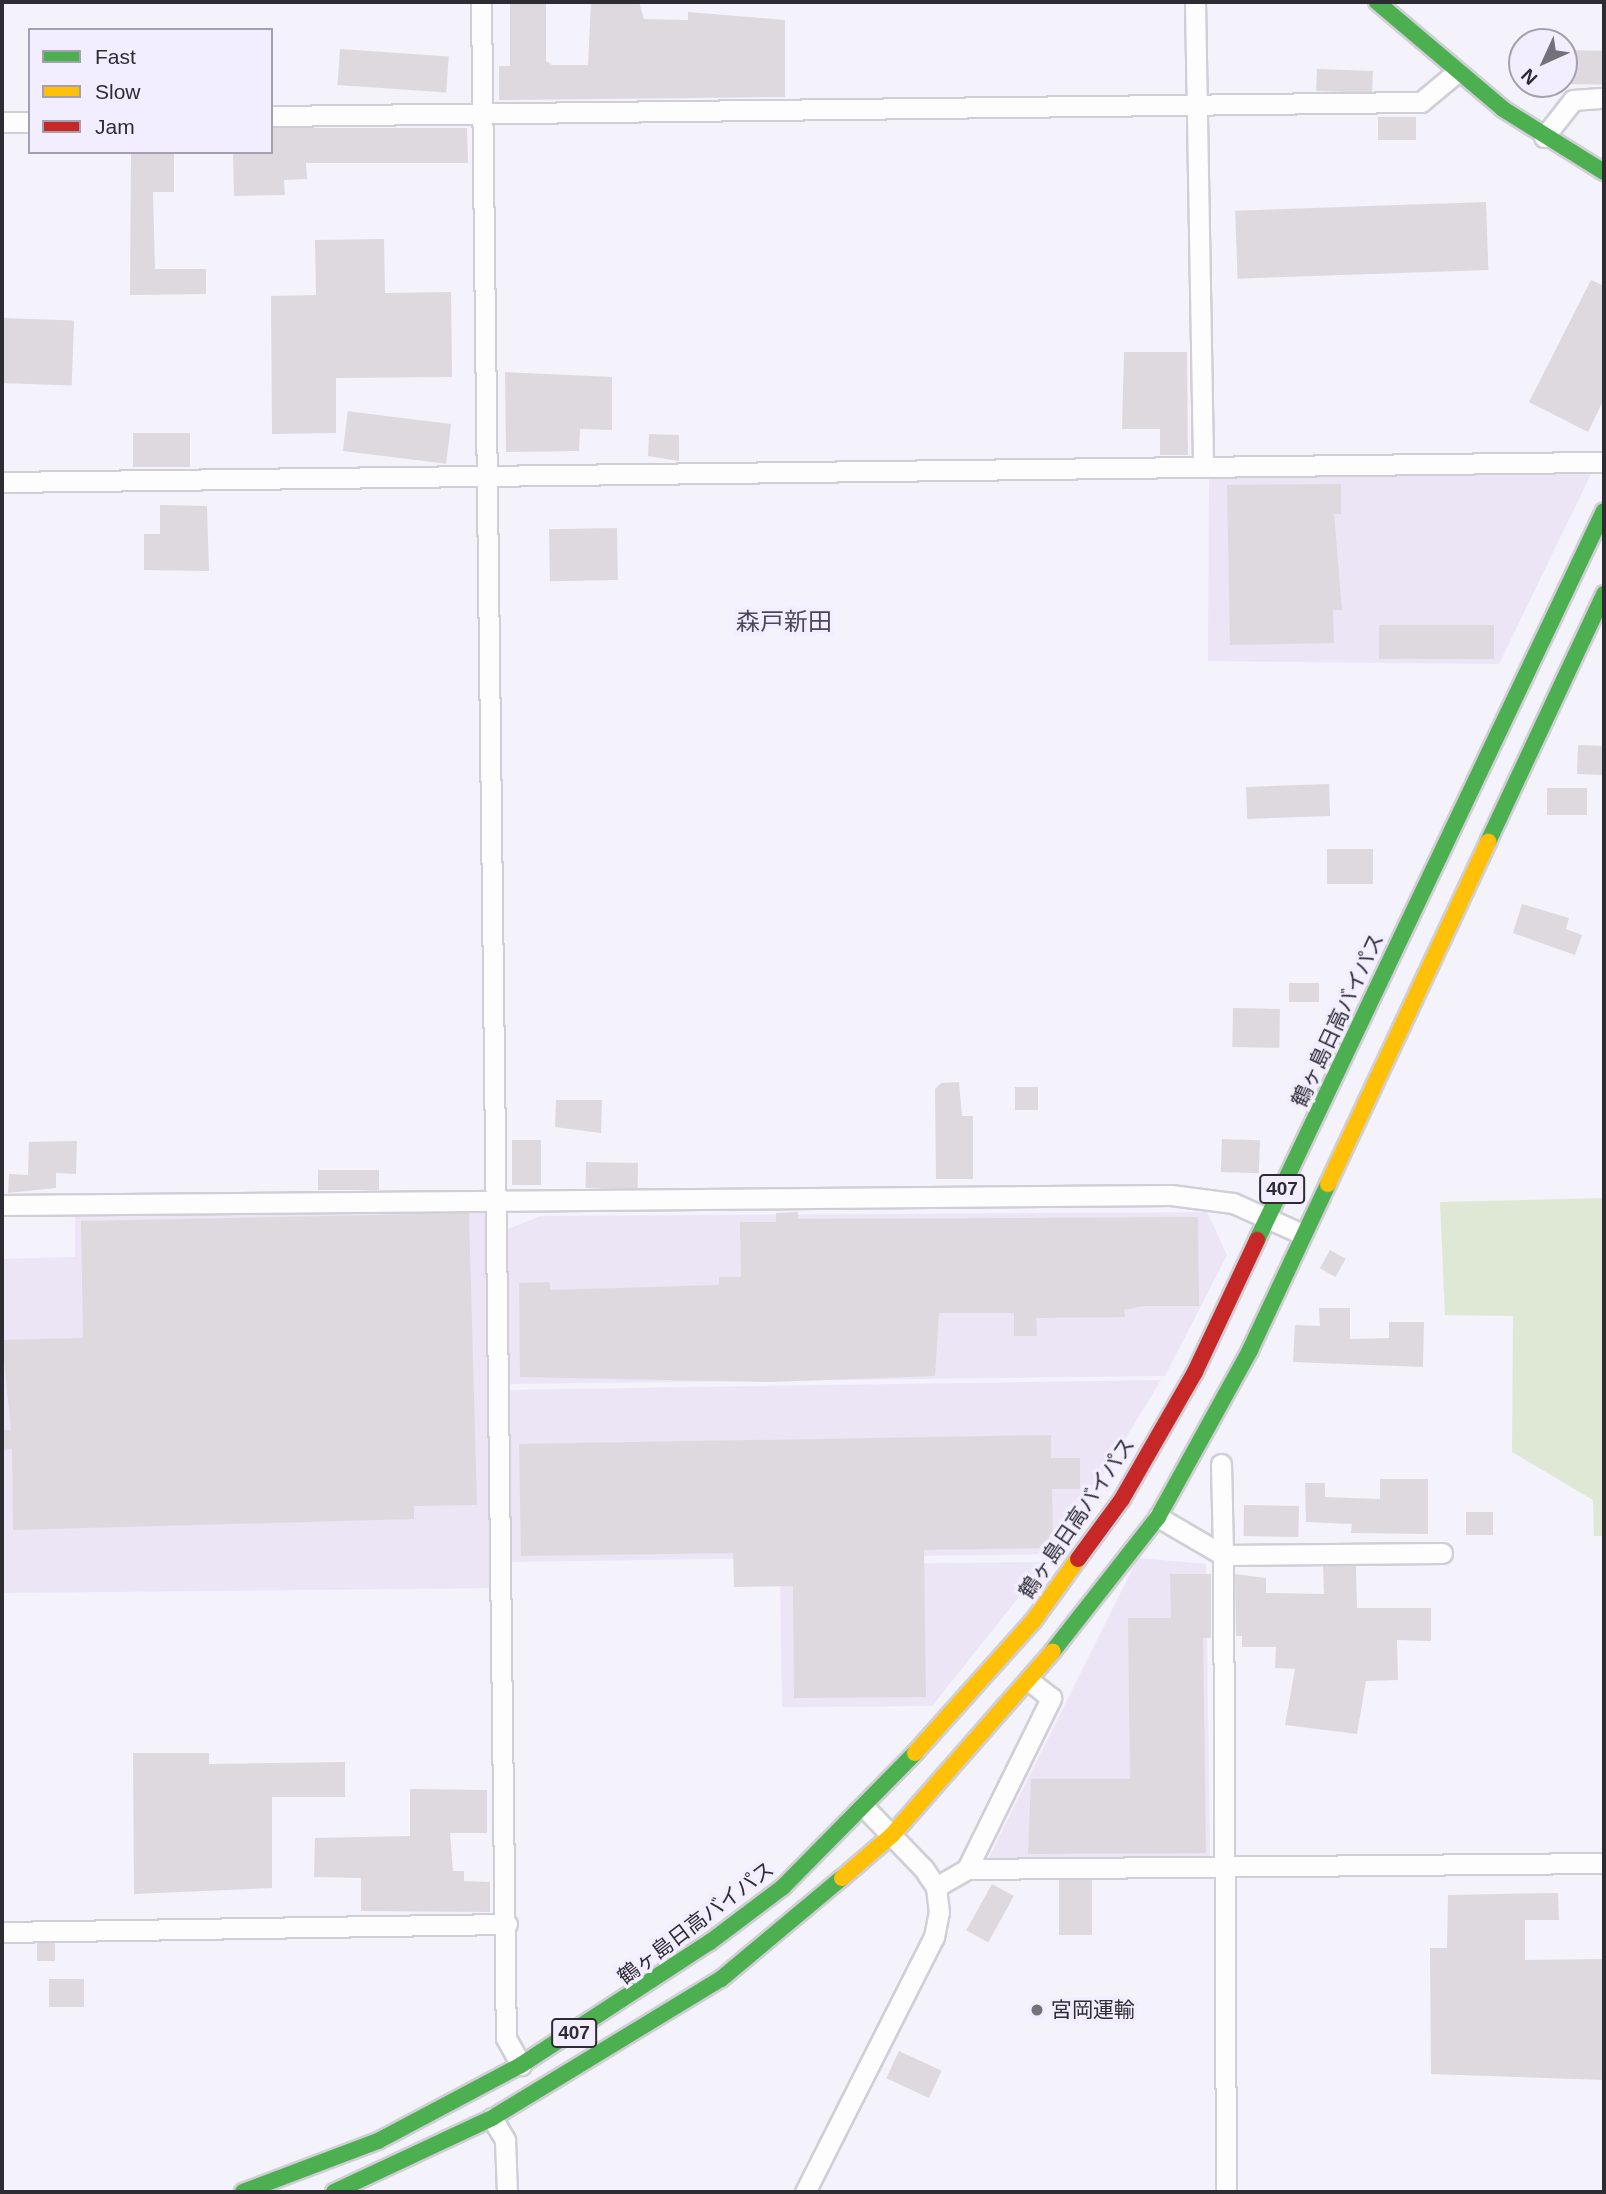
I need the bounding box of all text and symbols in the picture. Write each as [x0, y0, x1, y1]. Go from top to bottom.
legend [28, 28, 273, 154]
north arrow [1508, 28, 1578, 98]
text: Fast [95, 45, 136, 68]
text: N [1517, 65, 1541, 89]
text: Slow [95, 80, 141, 103]
text: Jam [95, 115, 135, 138]
district label: 森戸新田 [736, 608, 832, 636]
street label: 鶴ヶ島日高バイパス [1287, 929, 1389, 1111]
road number: 407 [1258, 1174, 1306, 1204]
street label: 鶴ヶ島日高バイパス [1014, 1433, 1140, 1603]
street label: 鶴ヶ島日高バイパス [613, 1856, 779, 1990]
place label: 宮岡運輸 [1051, 1997, 1135, 2023]
marker: 宮岡運輸 [1029, 2002, 1045, 2018]
road number: 407 [550, 2018, 598, 2048]

